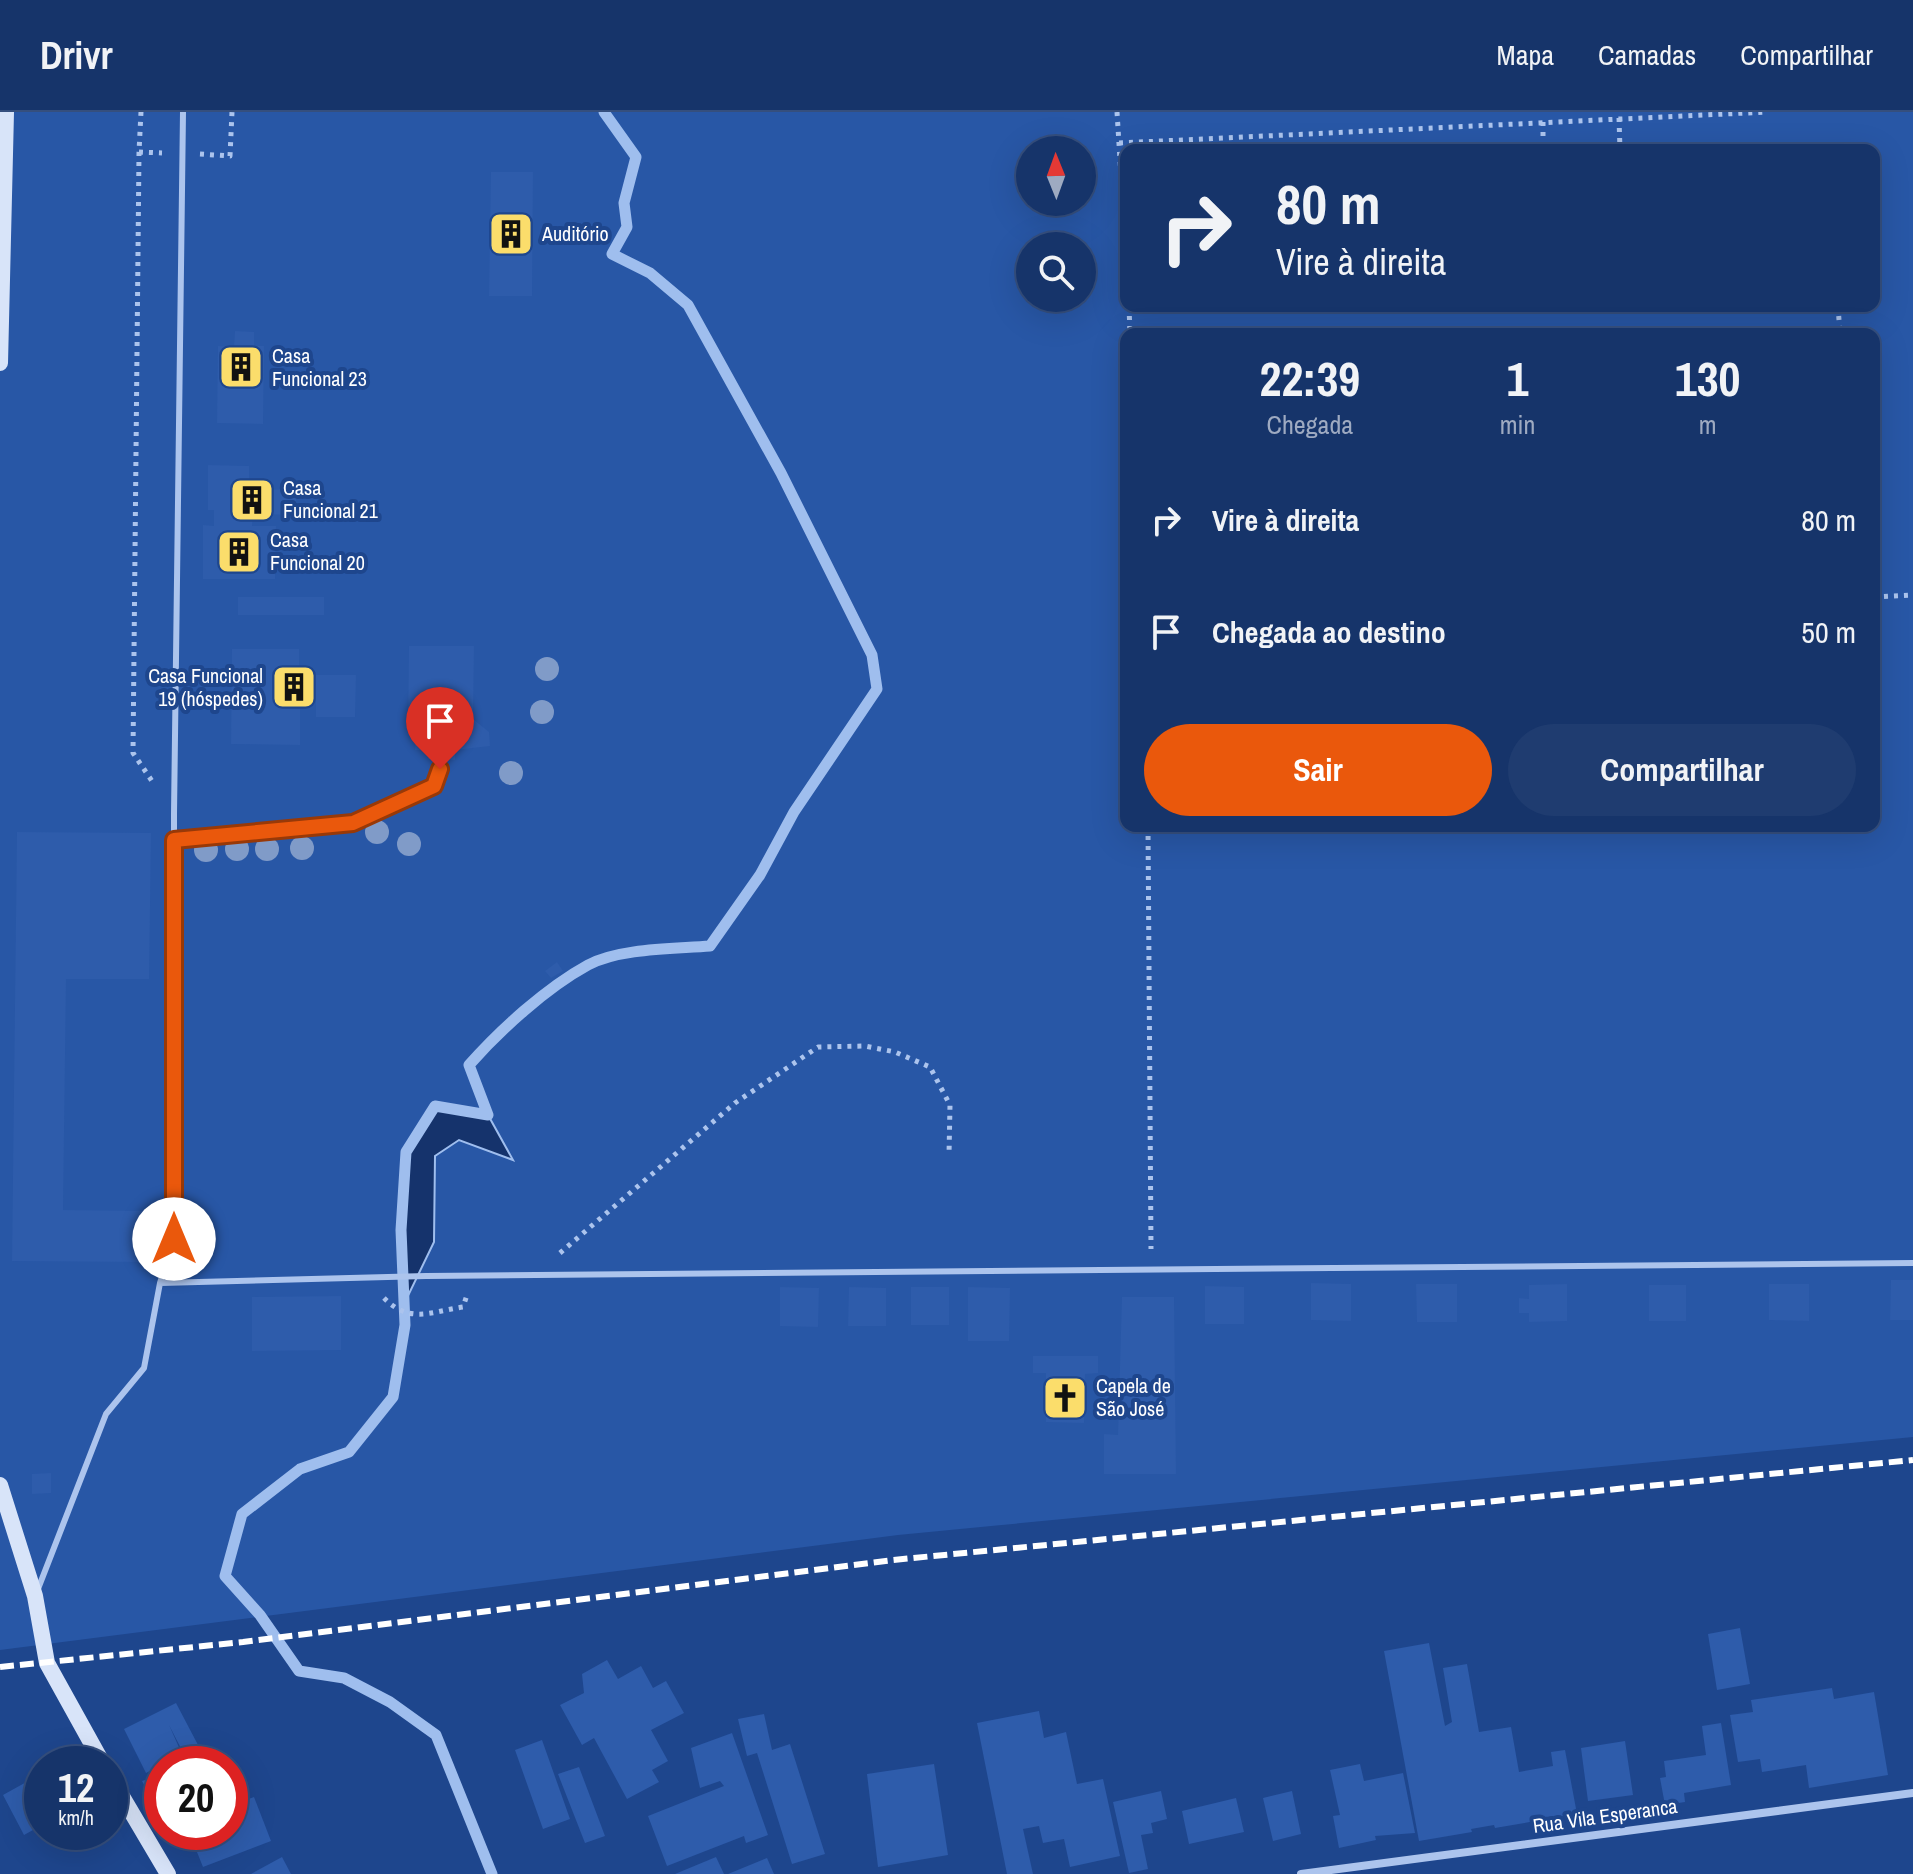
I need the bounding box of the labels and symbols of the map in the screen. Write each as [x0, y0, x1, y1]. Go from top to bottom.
north arrow [1016, 136, 1096, 216]
building icon: Auditório [487, 210, 535, 258]
place label: Auditório [541, 220, 609, 247]
place label: Casa Funcional 23 [272, 342, 367, 392]
building icon: Casa Funcional 23 [217, 343, 265, 391]
place label: Casa Funcional 21 [283, 474, 378, 524]
building icon: Casa Funcional 21 [228, 476, 276, 524]
place label: Casa Funcional 20 [270, 526, 365, 576]
building icon: Casa Funcional 20 [215, 528, 263, 576]
place label: Casa Funcional 19 (hóspedes) [148, 662, 263, 712]
building icon: Casa Funcional 19 (hóspedes) [270, 663, 318, 711]
pin [406, 687, 474, 769]
position arrow [132, 1197, 216, 1281]
place label: Capela de São José [1096, 1372, 1171, 1422]
church icon: Capela de São José [1041, 1374, 1089, 1422]
speed limit sign: 20 [144, 1746, 248, 1850]
street label: Rua Vila Esperanca [1531, 1792, 1679, 1839]

